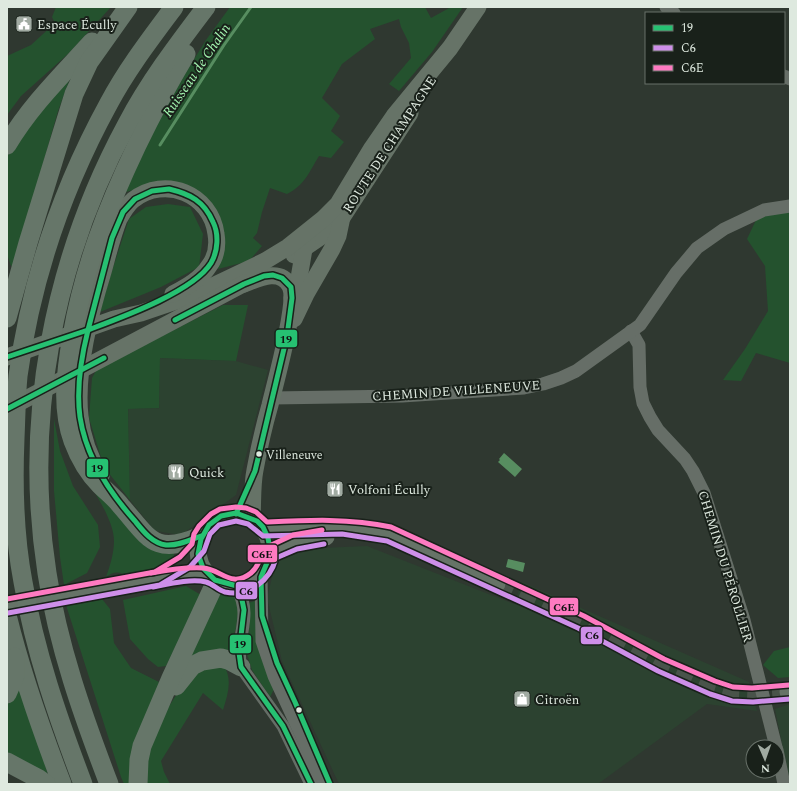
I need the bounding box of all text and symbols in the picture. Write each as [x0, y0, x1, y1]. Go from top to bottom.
legend [645, 12, 785, 84]
public building icon: Espace Écully [14, 14, 34, 34]
place label: Espace Écully [37, 15, 117, 35]
water label: Ruisseau de Chalin [157, 19, 236, 121]
text: 19 [681, 19, 693, 38]
text: C6 [681, 39, 696, 58]
text: C6E [681, 59, 704, 78]
street label: ROUTE DE CHAMPAGNE [338, 72, 442, 217]
line badge: 19 [275, 329, 298, 348]
text: 19 [280, 331, 292, 348]
street label: CHEMIN DE VILLENEUVE [372, 375, 541, 407]
place label: Villeneuve [266, 446, 323, 465]
marker: Villeneuve [254, 449, 264, 459]
line badge: 19 [86, 458, 109, 478]
text: 19 [91, 460, 103, 477]
restaurant icon: Quick [166, 462, 186, 482]
place label: Quick [189, 463, 224, 483]
restaurant icon: Volfoni Écully [325, 479, 345, 499]
place label: Volfoni Écully [348, 480, 431, 500]
street label: CHEMIN DU PÉROLLIER [692, 488, 758, 645]
line badge: C6E [247, 544, 278, 563]
text: C6E [251, 546, 273, 563]
line badge: C6 [235, 581, 258, 600]
text: C6 [239, 583, 253, 600]
line badge: C6E [549, 597, 579, 616]
text: C6E [553, 599, 575, 616]
line badge: C6 [580, 626, 603, 645]
text: C6 [585, 627, 599, 644]
line badge: 19 [229, 634, 252, 654]
text: 19 [234, 636, 246, 653]
shop icon: Citroën [512, 689, 532, 709]
place label: Citroën [535, 690, 580, 710]
unlabelled marker [294, 705, 304, 715]
north arrow [745, 739, 785, 779]
text: N [761, 760, 770, 777]

